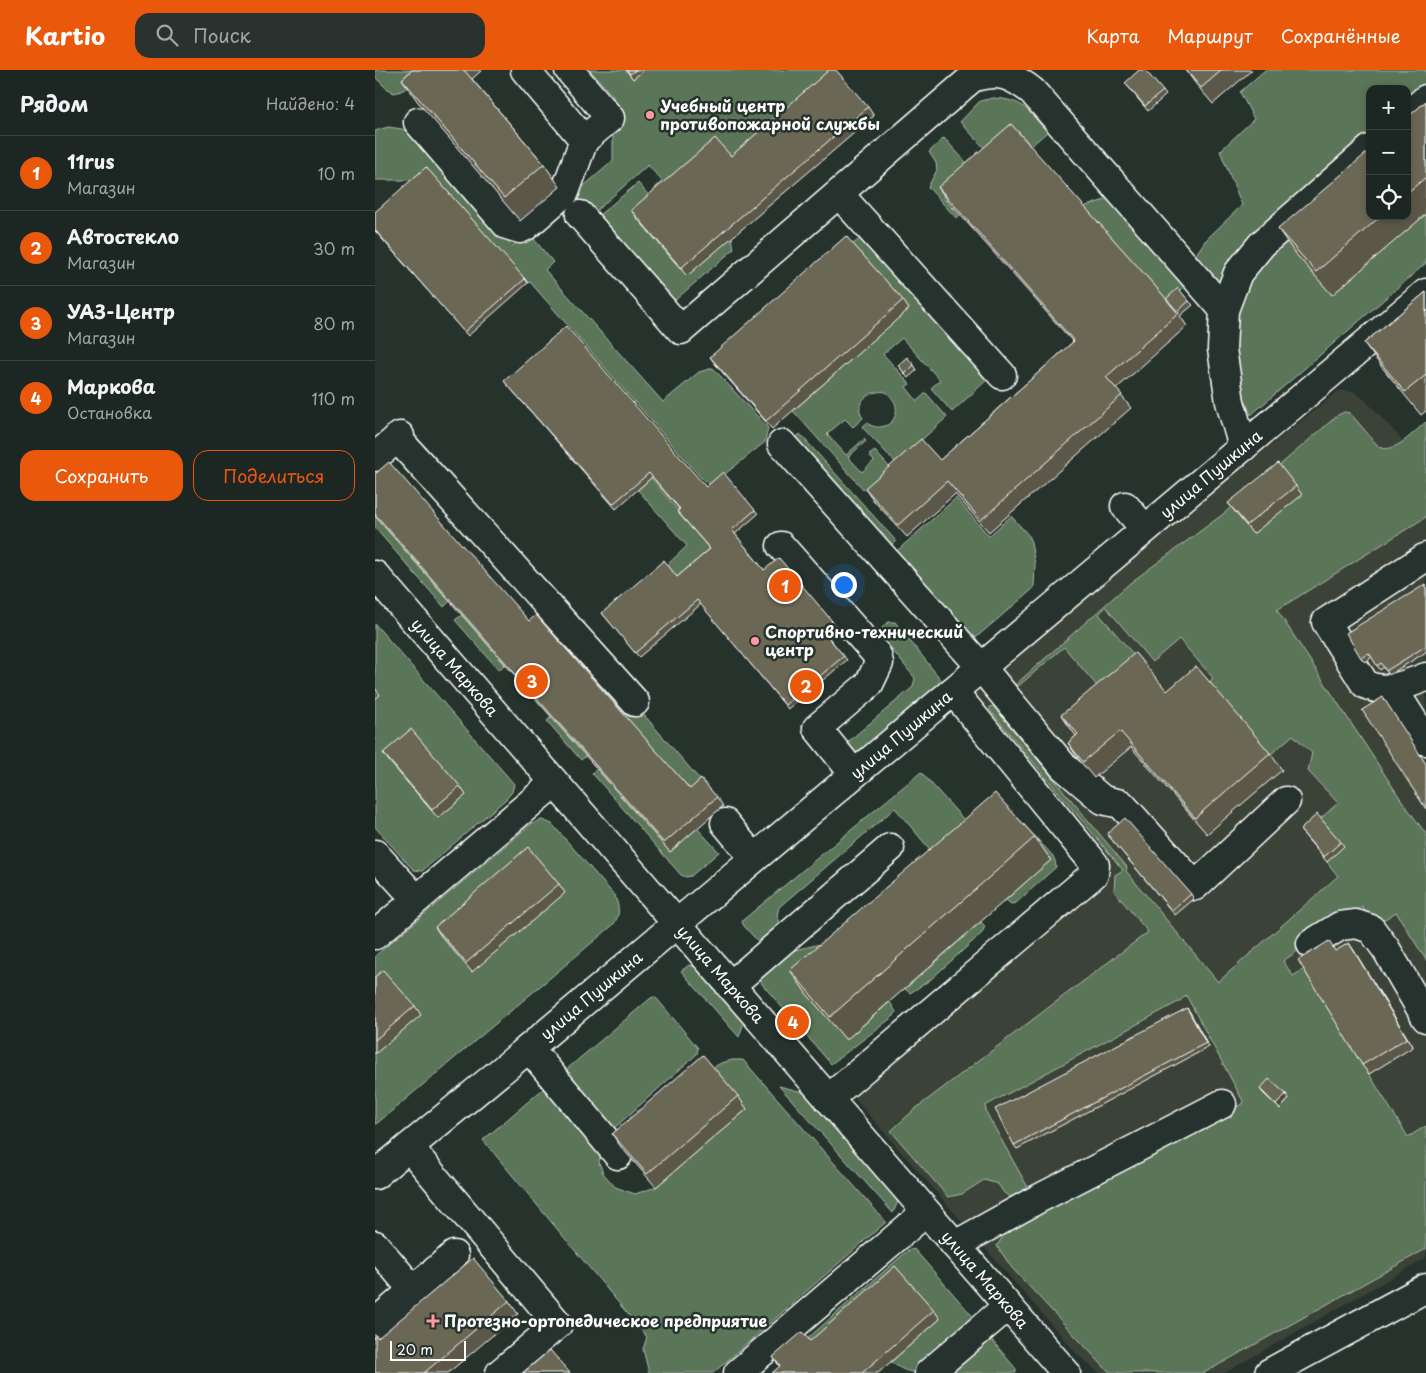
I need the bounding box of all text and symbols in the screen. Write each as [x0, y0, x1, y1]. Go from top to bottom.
search box [135, 13, 485, 58]
text: Kartio [25, 17, 105, 53]
icon: search [153, 21, 181, 49]
text: Поиск [193, 21, 251, 49]
text: Карта [1087, 22, 1139, 49]
text: Маршрут [1167, 22, 1253, 49]
text: Сохранённые [1281, 22, 1401, 49]
map controls [1366, 85, 1411, 220]
button: + [1366, 85, 1411, 130]
text: Рядом [20, 87, 88, 119]
text: Найдено: 4 [266, 91, 355, 115]
place label: Учебный центр противопожарной службы [660, 93, 880, 135]
marker: Учебный центр противопожарной службы [644, 109, 656, 121]
button: − [1366, 130, 1411, 175]
text: 11rus [67, 147, 115, 175]
text: 1 [32, 161, 40, 185]
text: 10 m [318, 161, 355, 185]
text: Магазин [67, 175, 136, 199]
button: locate [1366, 175, 1411, 220]
text: Автостекло [67, 222, 179, 250]
text: 2 [30, 236, 42, 260]
text: 30 m [313, 236, 355, 260]
text: Магазин [67, 250, 136, 274]
text: УАЗ-Центр [67, 297, 175, 325]
text: 3 [31, 311, 41, 335]
text: 80 m [313, 311, 355, 335]
text: Магазин [67, 325, 136, 349]
text: Маркова [67, 372, 156, 400]
text: 4 [31, 386, 41, 410]
text: 110 m [312, 386, 355, 410]
text: Остановка [67, 400, 152, 424]
street label: улица Пушкина [1154, 423, 1267, 523]
button: Сохранить [20, 450, 183, 501]
button: Поделиться [193, 450, 355, 501]
pin: 1 [769, 567, 801, 605]
your location [831, 572, 857, 598]
street label: улица Маркова [406, 612, 505, 721]
place label: Спортивно-технический центр [765, 619, 963, 661]
marker: Спортивно-технический центр [749, 635, 761, 647]
pin: 3 [516, 662, 548, 700]
pin: 2 [790, 667, 822, 705]
street label: улица Пушкина [844, 684, 957, 784]
street label: улица Маркова [672, 919, 771, 1028]
street label: улица Пушкина [534, 945, 647, 1045]
pin: 4 [777, 1003, 809, 1041]
street label: улица Маркова [936, 1224, 1035, 1333]
place label: Протезно-ортопедическое предприятие [444, 1308, 767, 1332]
marker: Протезно-ортопедическое предприятие [426, 1314, 440, 1328]
scale bar [390, 1338, 466, 1361]
text: 20 m [397, 1339, 433, 1360]

